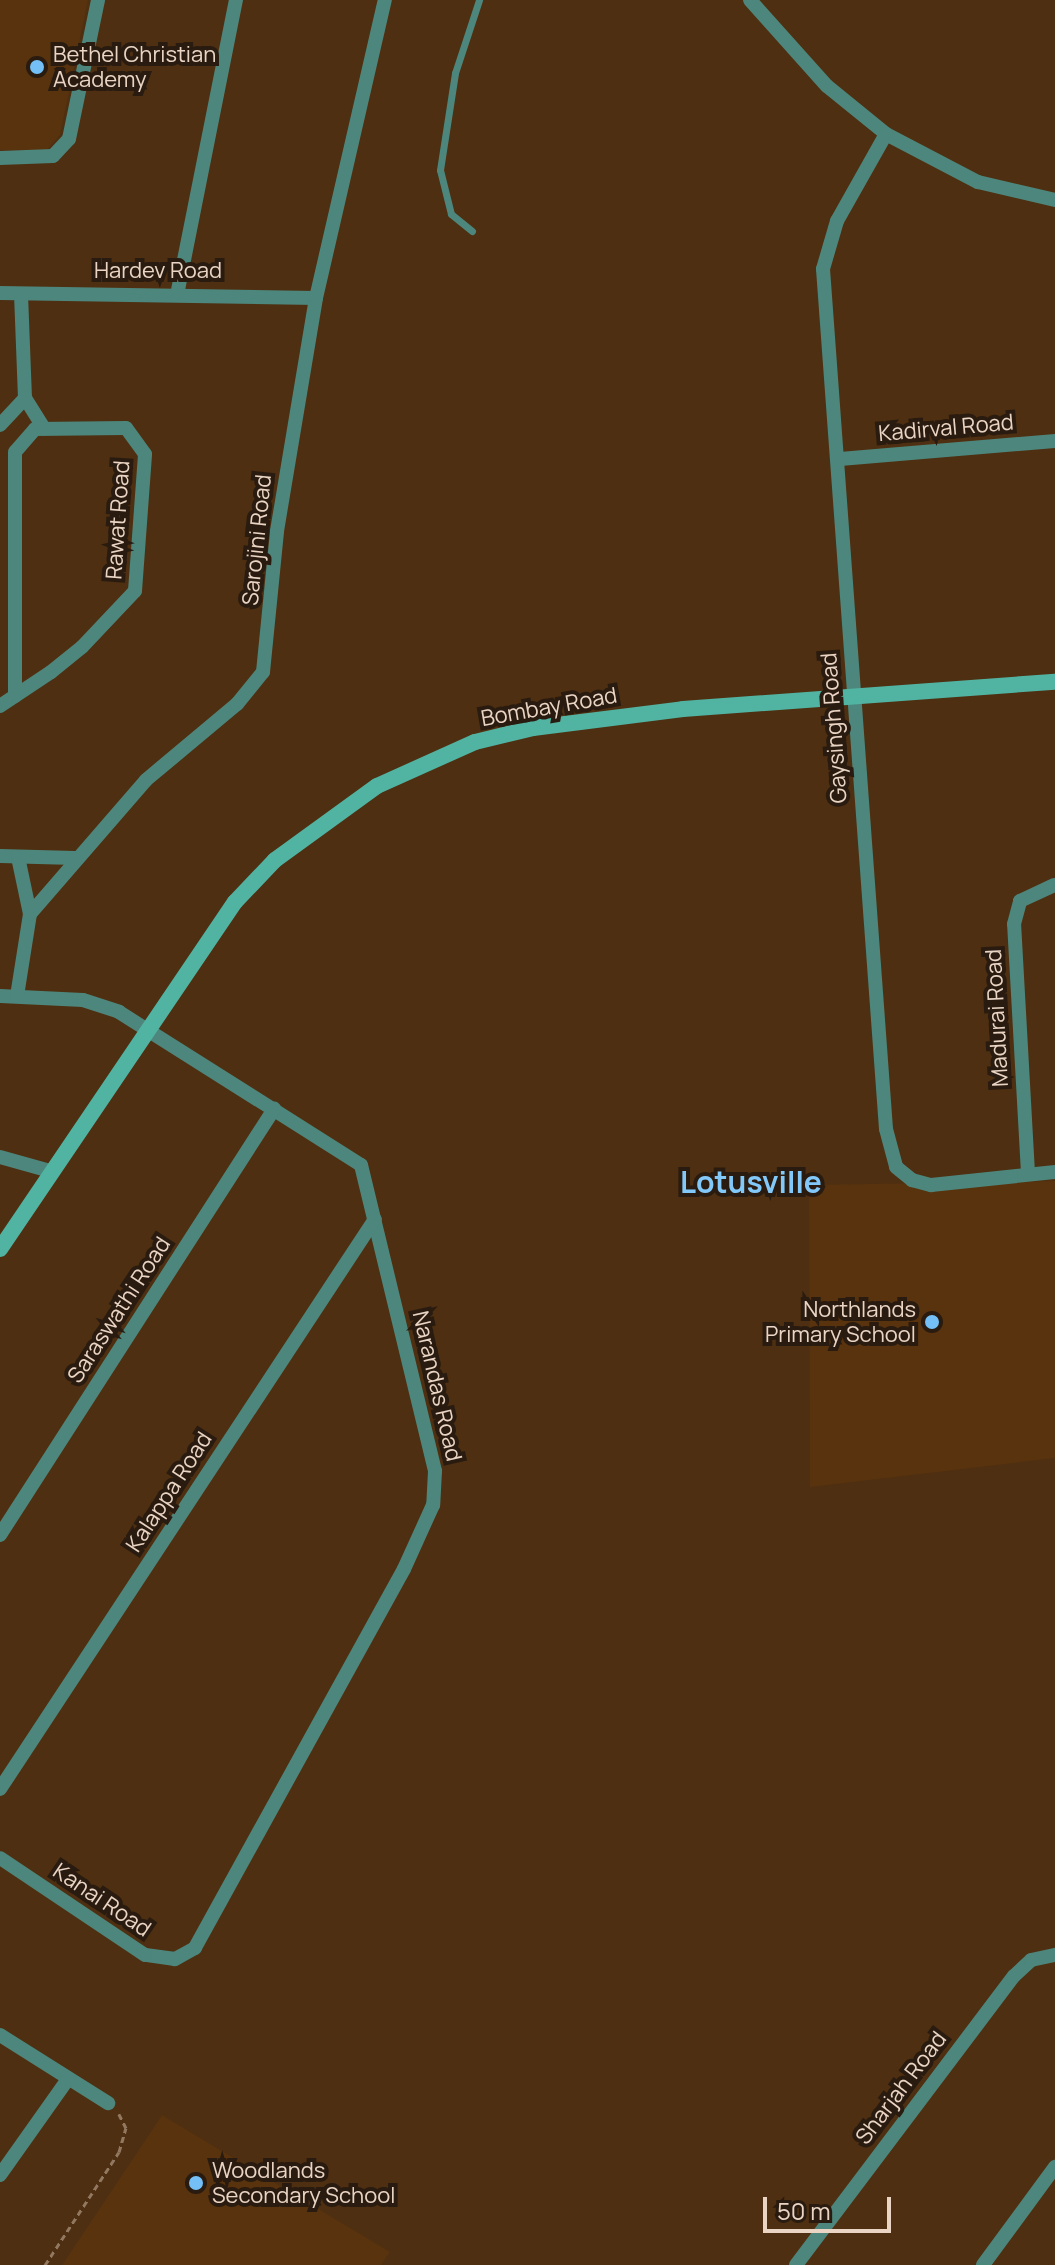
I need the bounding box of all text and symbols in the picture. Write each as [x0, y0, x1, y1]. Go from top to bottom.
place label: Bethel Christian Academy [53, 41, 216, 92]
marker: Bethel Christian Academy [28, 58, 46, 76]
street label: Hardev Road [94, 258, 222, 284]
street label: Kadirval Road [877, 409, 1015, 447]
street label: Rawat Road [101, 460, 135, 580]
street label: Sarojini Road [237, 473, 277, 607]
street label: Gaysingh Road [816, 652, 852, 804]
street label: Bombay Road [479, 682, 619, 732]
street label: Madurai Road [980, 948, 1014, 1088]
district label: Lotusville [680, 1164, 822, 1200]
street label: Saraswathi Road [62, 1232, 176, 1388]
place label: Northlands Primary School [765, 1296, 916, 1348]
street label: Narandas Road [407, 1308, 467, 1464]
marker: Northlands Primary School [923, 1313, 941, 1331]
street label: Kalappa Road [121, 1427, 217, 1557]
street label: Kanai Road [48, 1858, 156, 1942]
street label: Sharjah Road [850, 2026, 952, 2150]
place label: Woodlands Secondary School [212, 2157, 395, 2208]
marker: Woodlands Secondary School [187, 2174, 205, 2192]
scale bar [767, 2181, 895, 2231]
text: 50 m [777, 2194, 831, 2227]

